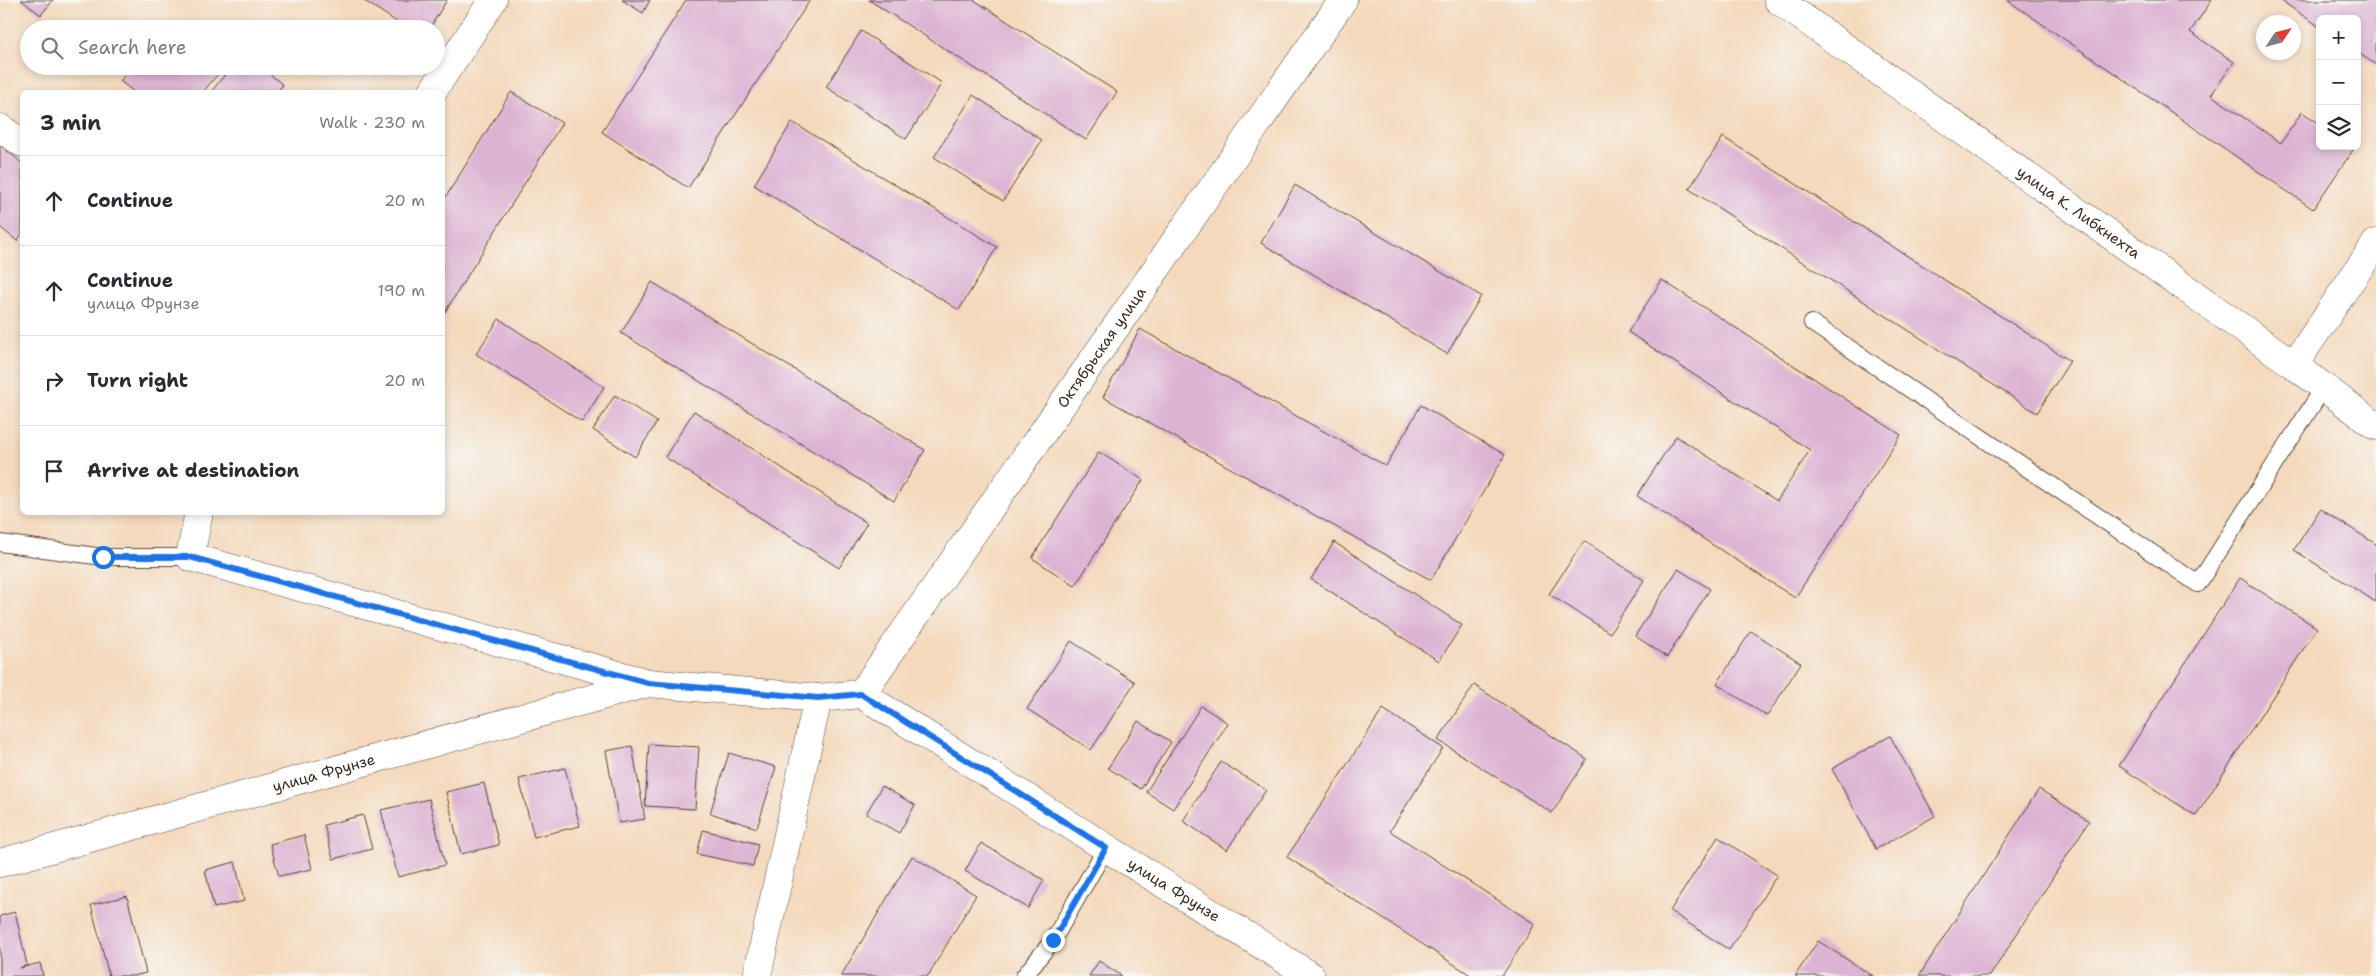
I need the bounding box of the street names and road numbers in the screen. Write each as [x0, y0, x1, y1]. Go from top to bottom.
street label: улица К. Либкнехта [2013, 162, 2145, 264]
street label: Октябрьская улица [1053, 282, 1151, 412]
street label: улица Фрунзе [270, 749, 377, 797]
street label: улица Фрунзе [1124, 854, 1224, 927]

